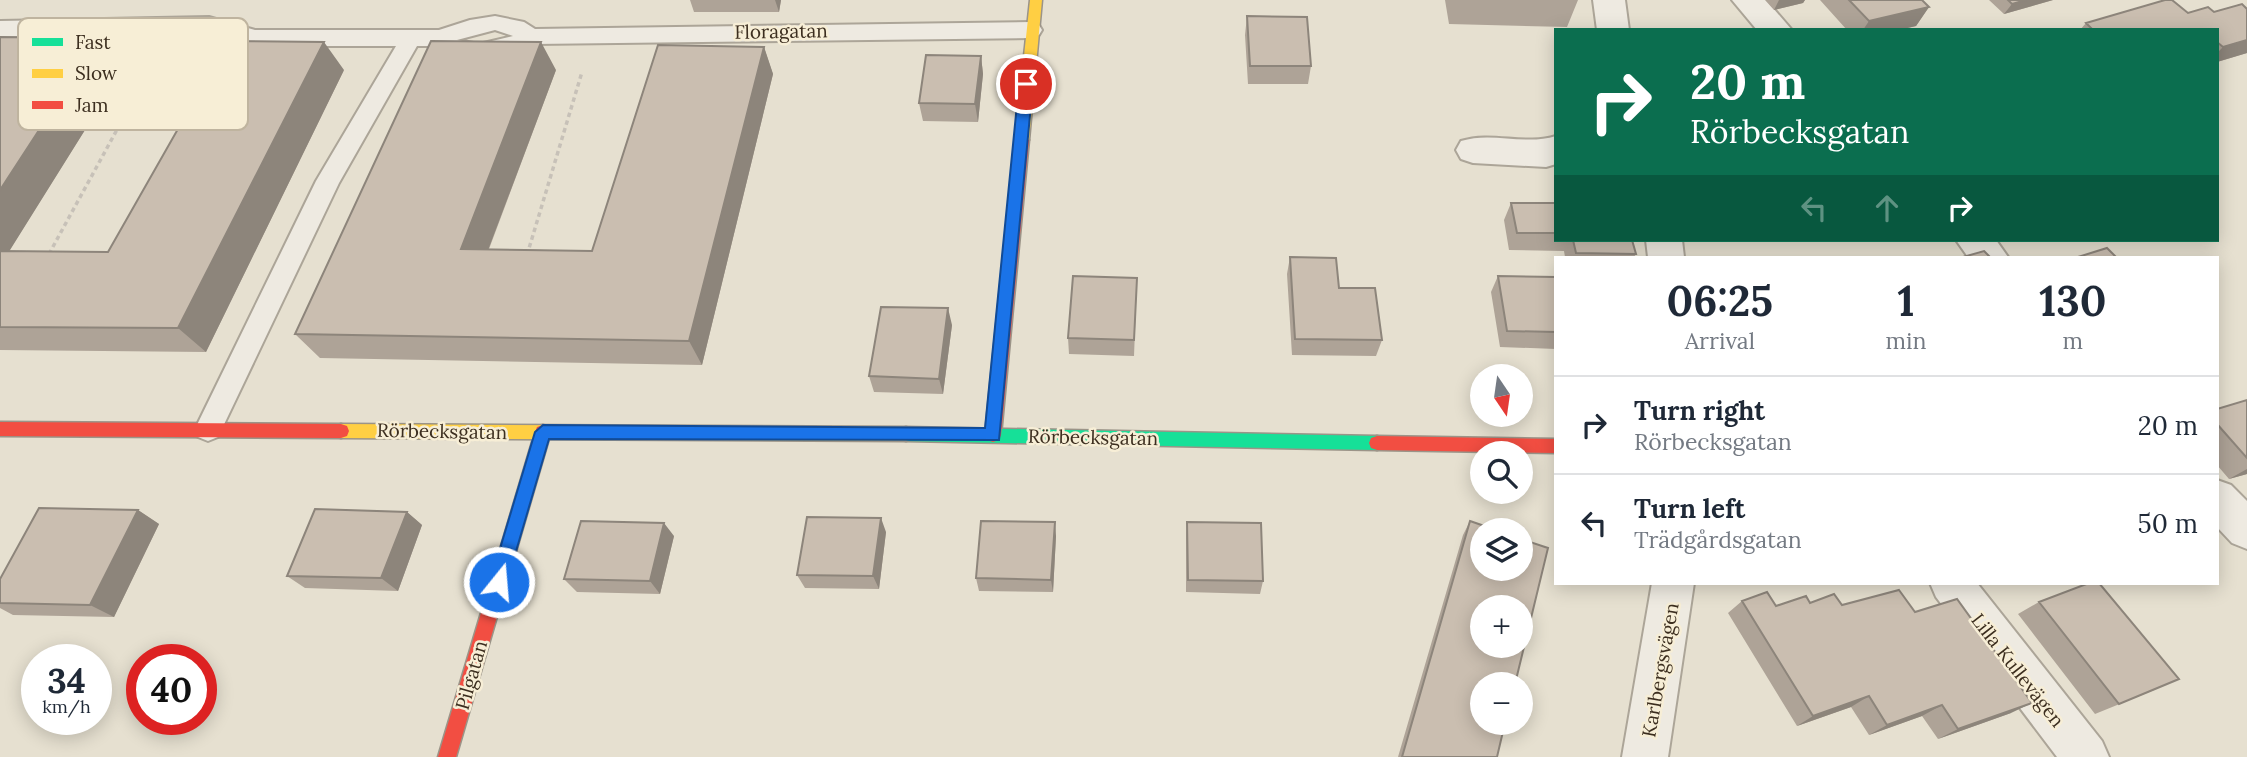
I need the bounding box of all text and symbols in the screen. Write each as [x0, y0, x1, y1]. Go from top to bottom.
legend [18, 18, 248, 130]
street label: Floragatan [734, 18, 828, 44]
text: Fast [75, 30, 111, 54]
text: 20 m [1690, 50, 1805, 112]
pin [996, 54, 1056, 114]
icon: right [1575, 56, 1666, 147]
text: Slow [75, 61, 118, 85]
icon: arrive [1007, 65, 1045, 103]
text: Jam [74, 93, 109, 117]
text: Rörbecksgatan [1690, 111, 1909, 152]
icon: left [1795, 189, 1833, 227]
icon: ahead [1868, 189, 1906, 227]
icon: right [1941, 189, 1979, 227]
text: 06:25 [1667, 274, 1773, 328]
text: 1 [1898, 274, 1915, 328]
text: 130 [2039, 274, 2106, 328]
text: Arrival [1685, 326, 1755, 355]
text: min [1886, 326, 1927, 355]
text: m [2062, 326, 2083, 355]
north arrow [1470, 364, 1533, 427]
map controls [1470, 364, 1533, 735]
text: Turn right [1634, 394, 1765, 427]
icon: right [1575, 406, 1613, 444]
text: 20 m [2138, 409, 2198, 442]
street label: Rörbecksgatan [377, 418, 507, 444]
street label: Rörbecksgatan [1028, 424, 1158, 450]
text: Rörbecksgatan [1634, 427, 1792, 456]
button: search [1470, 441, 1533, 504]
text: Turn left [1634, 492, 1745, 525]
icon: left [1575, 504, 1613, 542]
text: 50 m [2138, 507, 2198, 540]
button: layers [1470, 518, 1533, 581]
text: Trädgårdsgatan [1634, 525, 1802, 554]
position arrow [462, 545, 536, 619]
button: + [1470, 595, 1533, 658]
street label: Karlbergsvägen [1636, 601, 1684, 739]
street label: Lilla Kullevägen [1966, 608, 2070, 732]
street label: Pilgatan [450, 638, 492, 712]
speed limit sign: 40 [126, 644, 217, 735]
text: 34 [47, 658, 86, 703]
button: − [1470, 672, 1533, 735]
text: km/h [42, 695, 91, 718]

